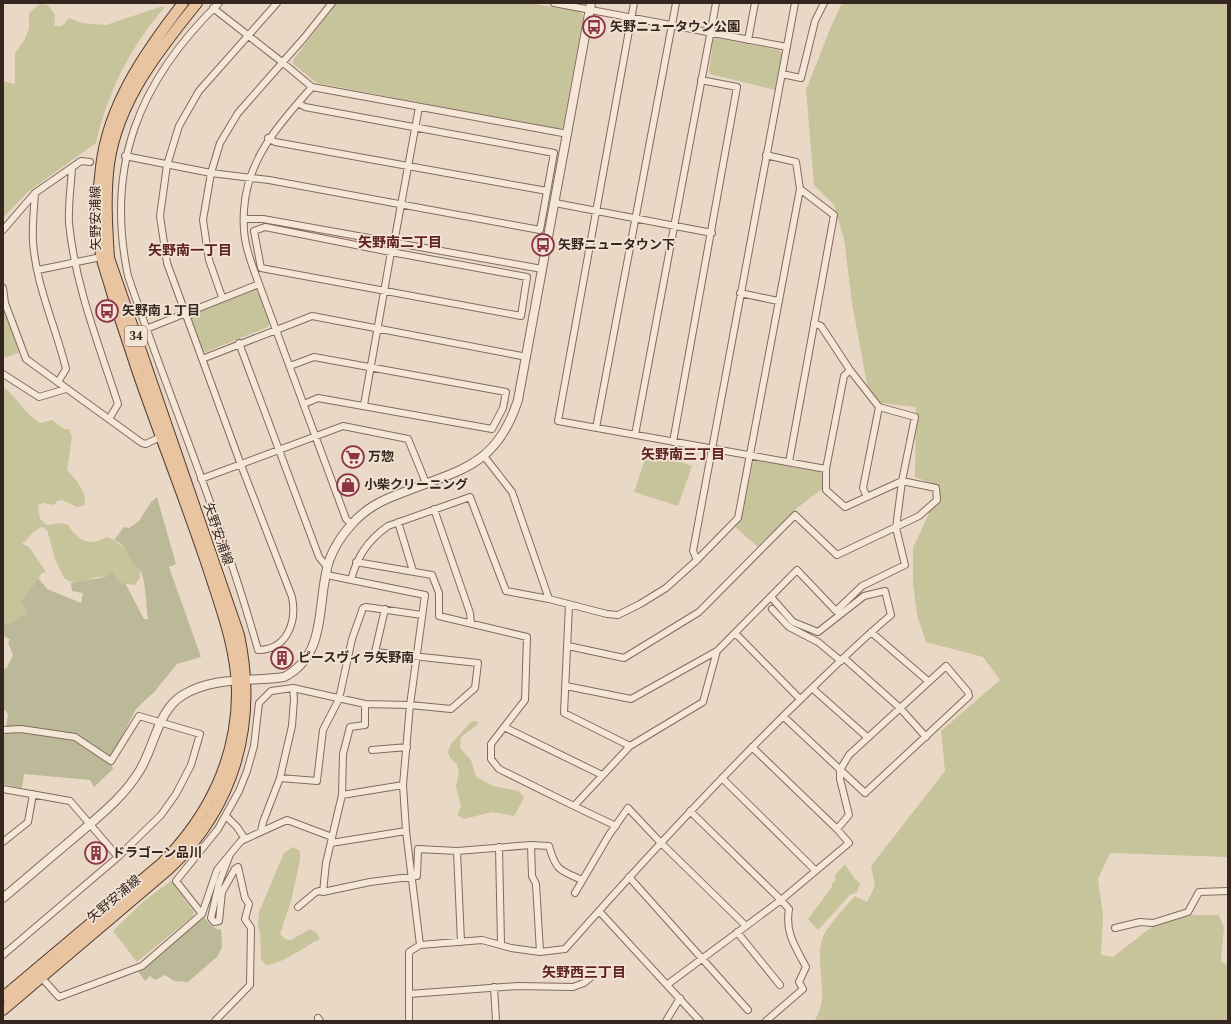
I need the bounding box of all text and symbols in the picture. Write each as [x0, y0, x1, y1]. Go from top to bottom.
bus stop icon: 矢野ニュータウン公園 [581, 14, 607, 40]
place label: 矢野ニュータウン公園 [610, 17, 740, 37]
street label: 矢野安浦線 [85, 185, 107, 251]
district label: 矢野南二丁目 [358, 232, 442, 253]
bus stop icon: 矢野ニュータウン下 [530, 232, 556, 258]
place label: 矢野ニュータウン下 [558, 235, 675, 255]
district label: 矢野南一丁目 [148, 240, 232, 261]
bus stop icon: 矢野南１丁目 [94, 298, 120, 324]
place label: 矢野南１丁目 [122, 301, 200, 321]
road number: 34 [125, 326, 147, 346]
supermarket icon: 万惣 [340, 444, 366, 470]
district label: 矢野南三丁目 [641, 444, 725, 465]
place label: 万惣 [368, 447, 394, 467]
shop icon: 小柴クリーニング [335, 472, 361, 498]
place label: 小柴クリーニング [364, 475, 468, 495]
street label: 矢野安浦線 [198, 500, 238, 568]
building icon: ピースヴィラ矢野南 [269, 645, 295, 671]
place label: ピースヴィラ矢野南 [298, 648, 414, 668]
building icon: ドラゴーン品川 [83, 840, 109, 866]
place label: ドラゴーン品川 [112, 843, 202, 863]
street label: 矢野安浦線 [83, 870, 145, 928]
district label: 矢野西三丁目 [542, 962, 626, 983]

